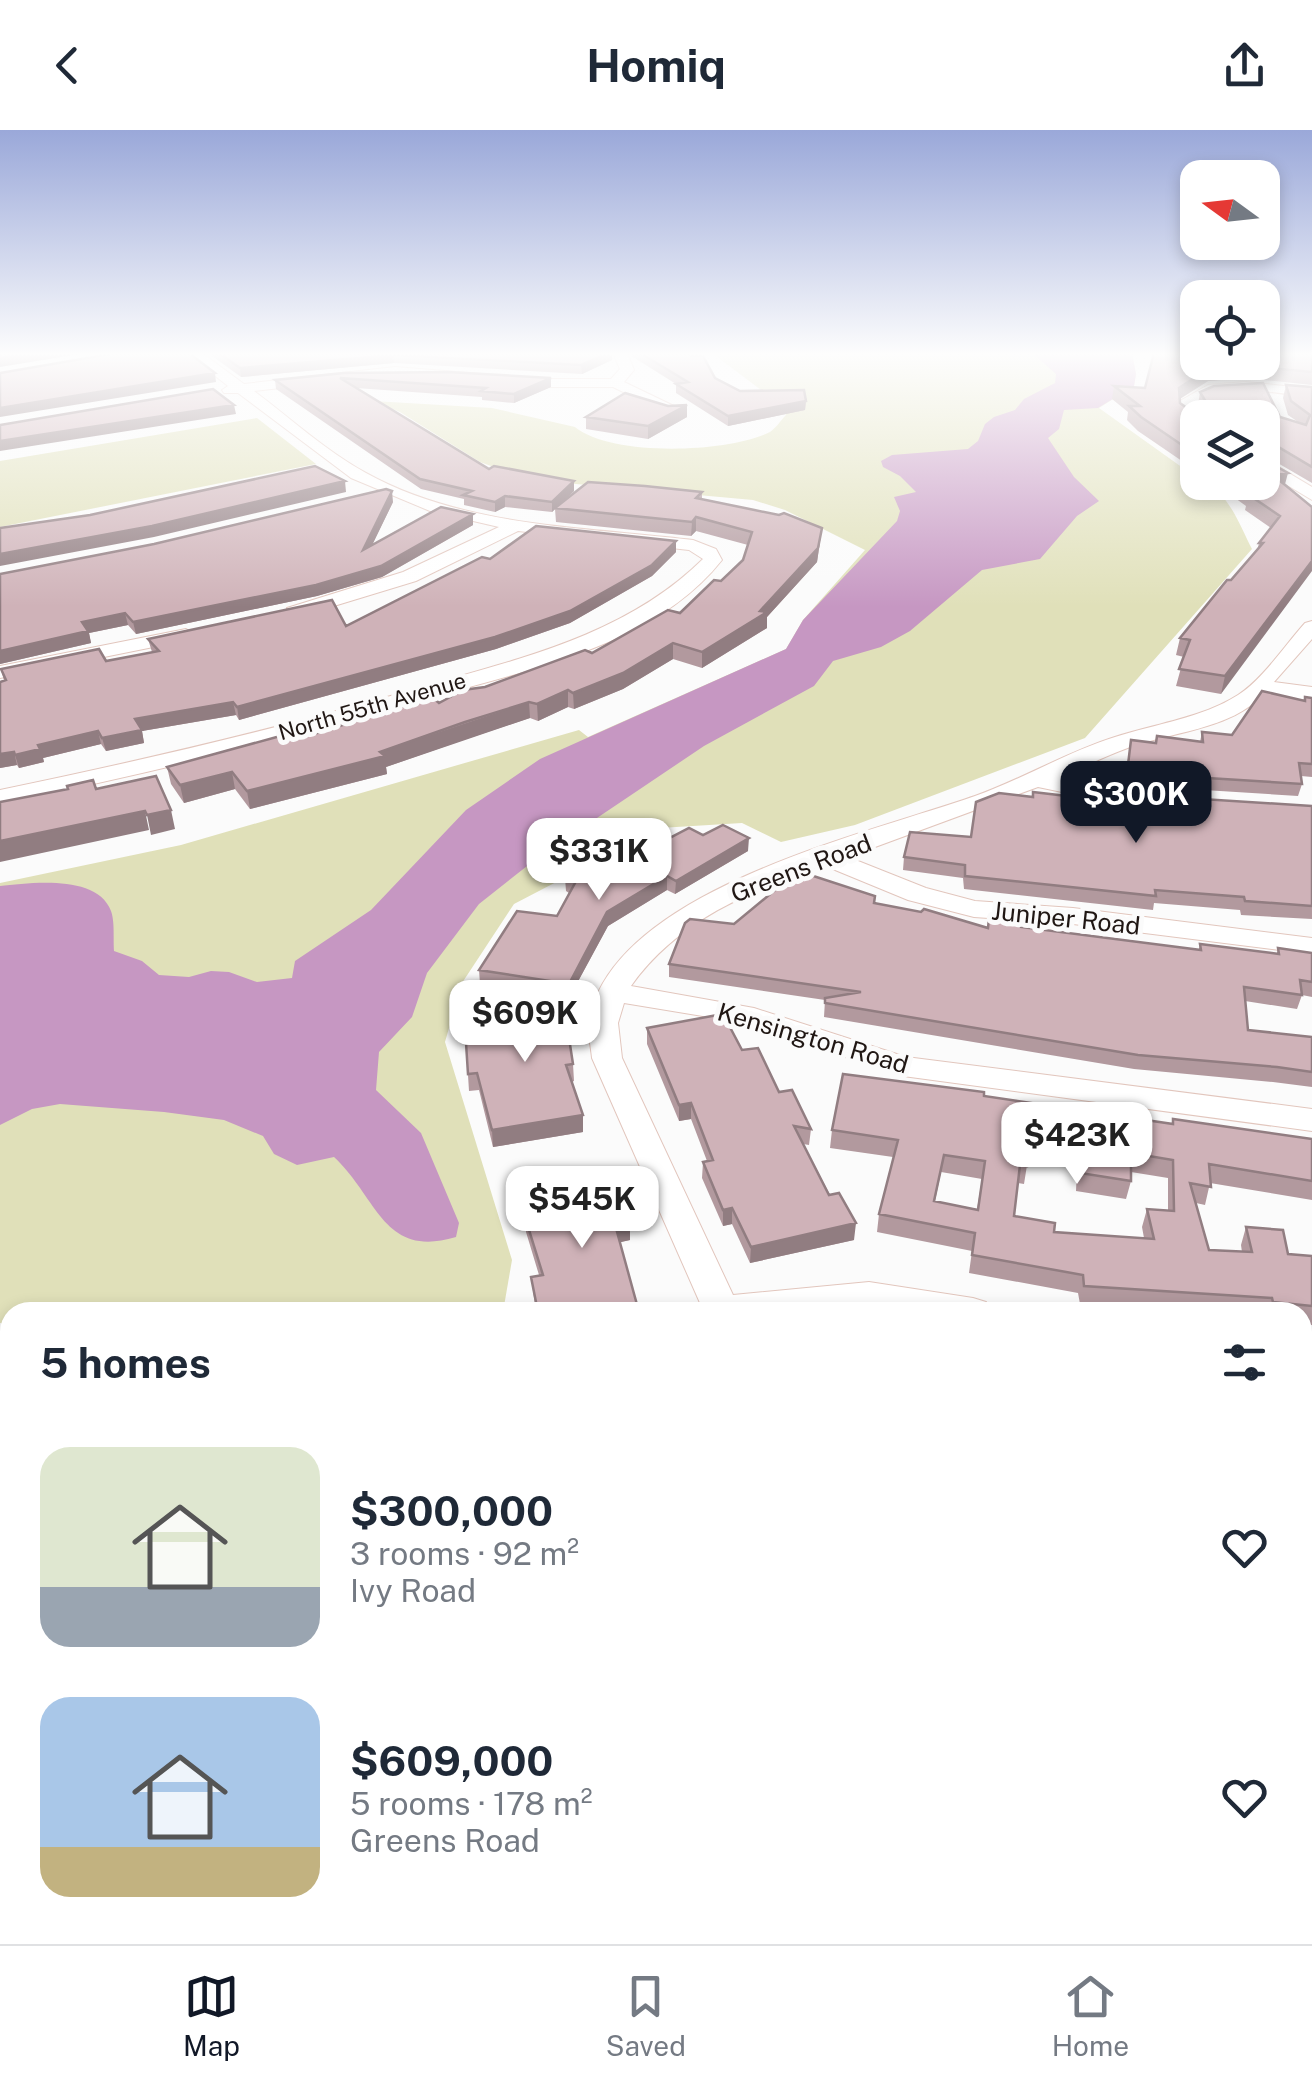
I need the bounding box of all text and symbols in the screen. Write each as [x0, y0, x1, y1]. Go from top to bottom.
icon: back [40, 38, 95, 93]
icon: share [1217, 38, 1272, 93]
text: Homiq [586, 39, 726, 92]
north arrow [1180, 160, 1280, 260]
map controls [1180, 160, 1280, 500]
button: locate [1180, 280, 1280, 380]
button: layers [1180, 400, 1280, 500]
street label: North 55th Avenue [275, 667, 469, 745]
pin: $300K [1066, 761, 1206, 846]
text: $300K [1082, 775, 1190, 812]
pin: $331K [529, 818, 669, 903]
street label: Greens Road [726, 827, 876, 909]
text: $331K [549, 832, 649, 869]
street label: Juniper Road [990, 895, 1142, 941]
pin: $609K [455, 980, 595, 1065]
text: $609K [471, 994, 579, 1031]
street label: Kensington Road [714, 996, 912, 1080]
pin: $423K [1007, 1102, 1147, 1187]
text: $423K [1023, 1116, 1131, 1153]
pin: $545K [512, 1166, 652, 1251]
text: $545K [528, 1180, 636, 1217]
icon: filters [1217, 1335, 1272, 1390]
text: 5 homes [40, 1338, 211, 1387]
text: $300,000 [350, 1486, 553, 1535]
icon: home [120, 1487, 240, 1607]
icon: heart [1217, 1520, 1272, 1575]
text: 3 rooms · 92 m² [350, 1535, 579, 1572]
text: Ivy Road [350, 1572, 476, 1609]
text: $609,000 [350, 1736, 553, 1785]
icon: home [120, 1737, 240, 1857]
icon: heart [1217, 1770, 1272, 1825]
text: 5 rooms · 178 m² [350, 1785, 593, 1822]
text: Greens Road [350, 1822, 540, 1859]
tab: Map [183, 1969, 240, 2062]
tab: Saved [606, 1969, 686, 2062]
tab: Home [1052, 1969, 1129, 2062]

